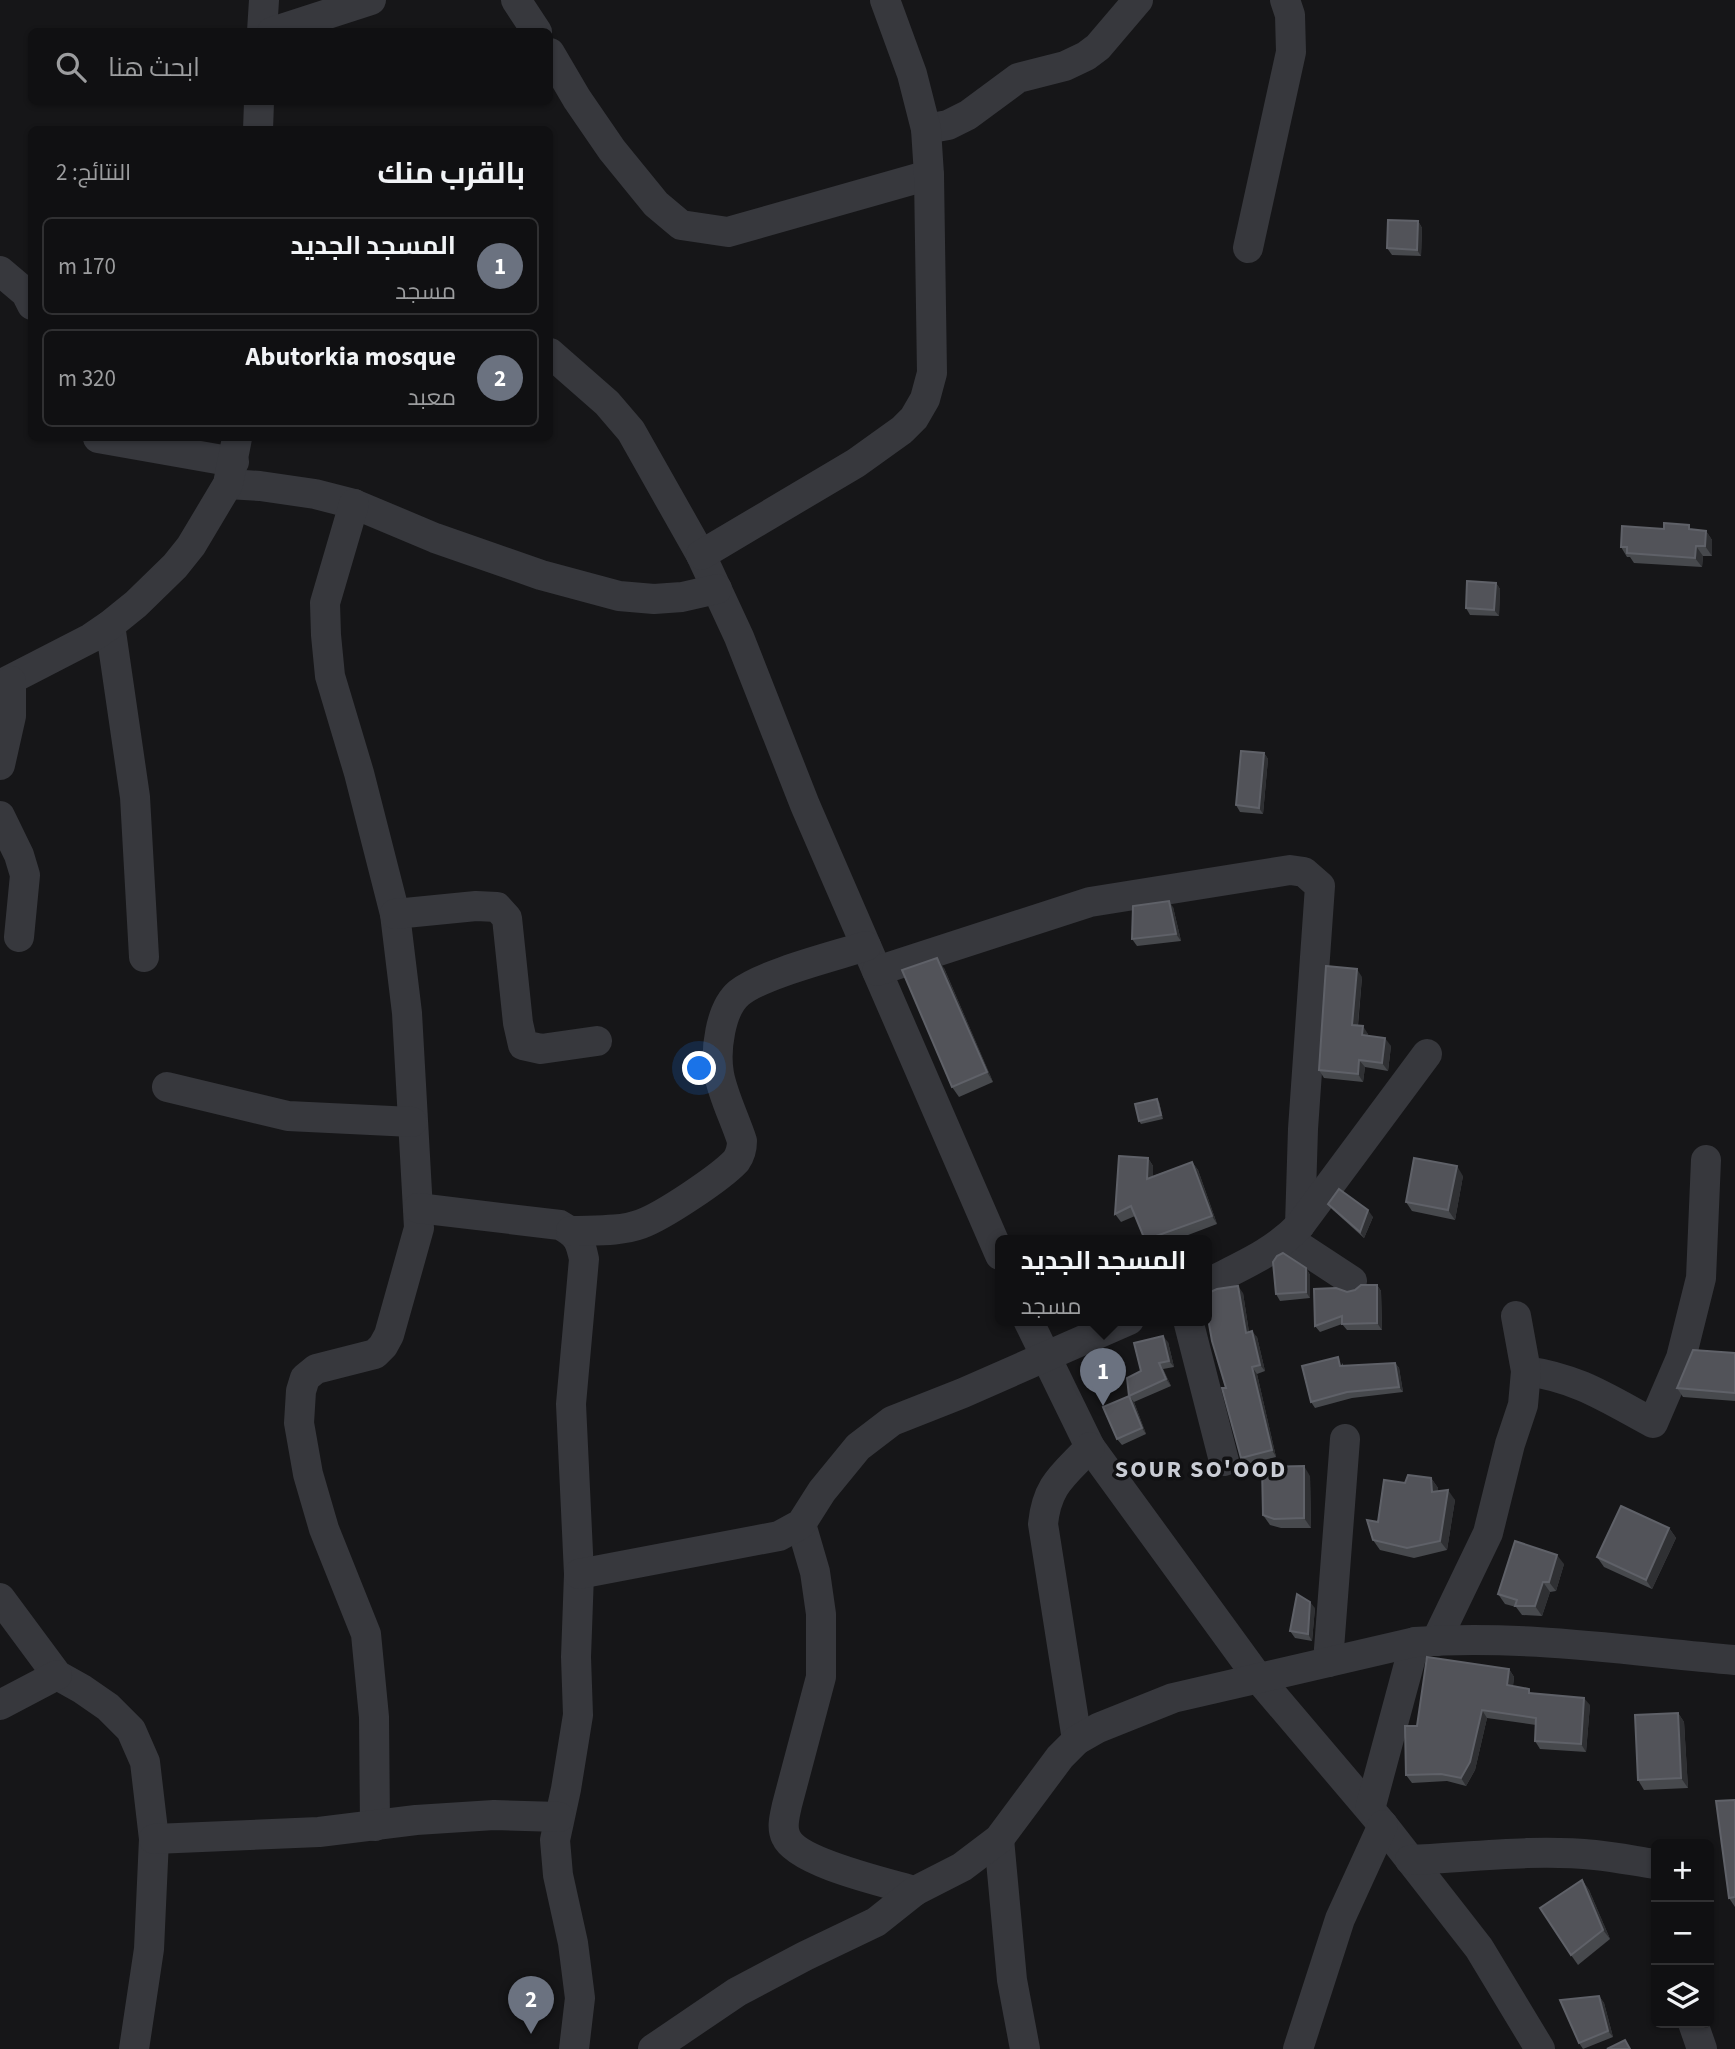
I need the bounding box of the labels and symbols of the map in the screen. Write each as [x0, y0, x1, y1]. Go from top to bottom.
your location [682, 1051, 716, 1085]
pin: 1 [1080, 1348, 1126, 1406]
district label: SOUR SO'OOD [1115, 1452, 1287, 1487]
pin: 2 [508, 1976, 554, 2034]

